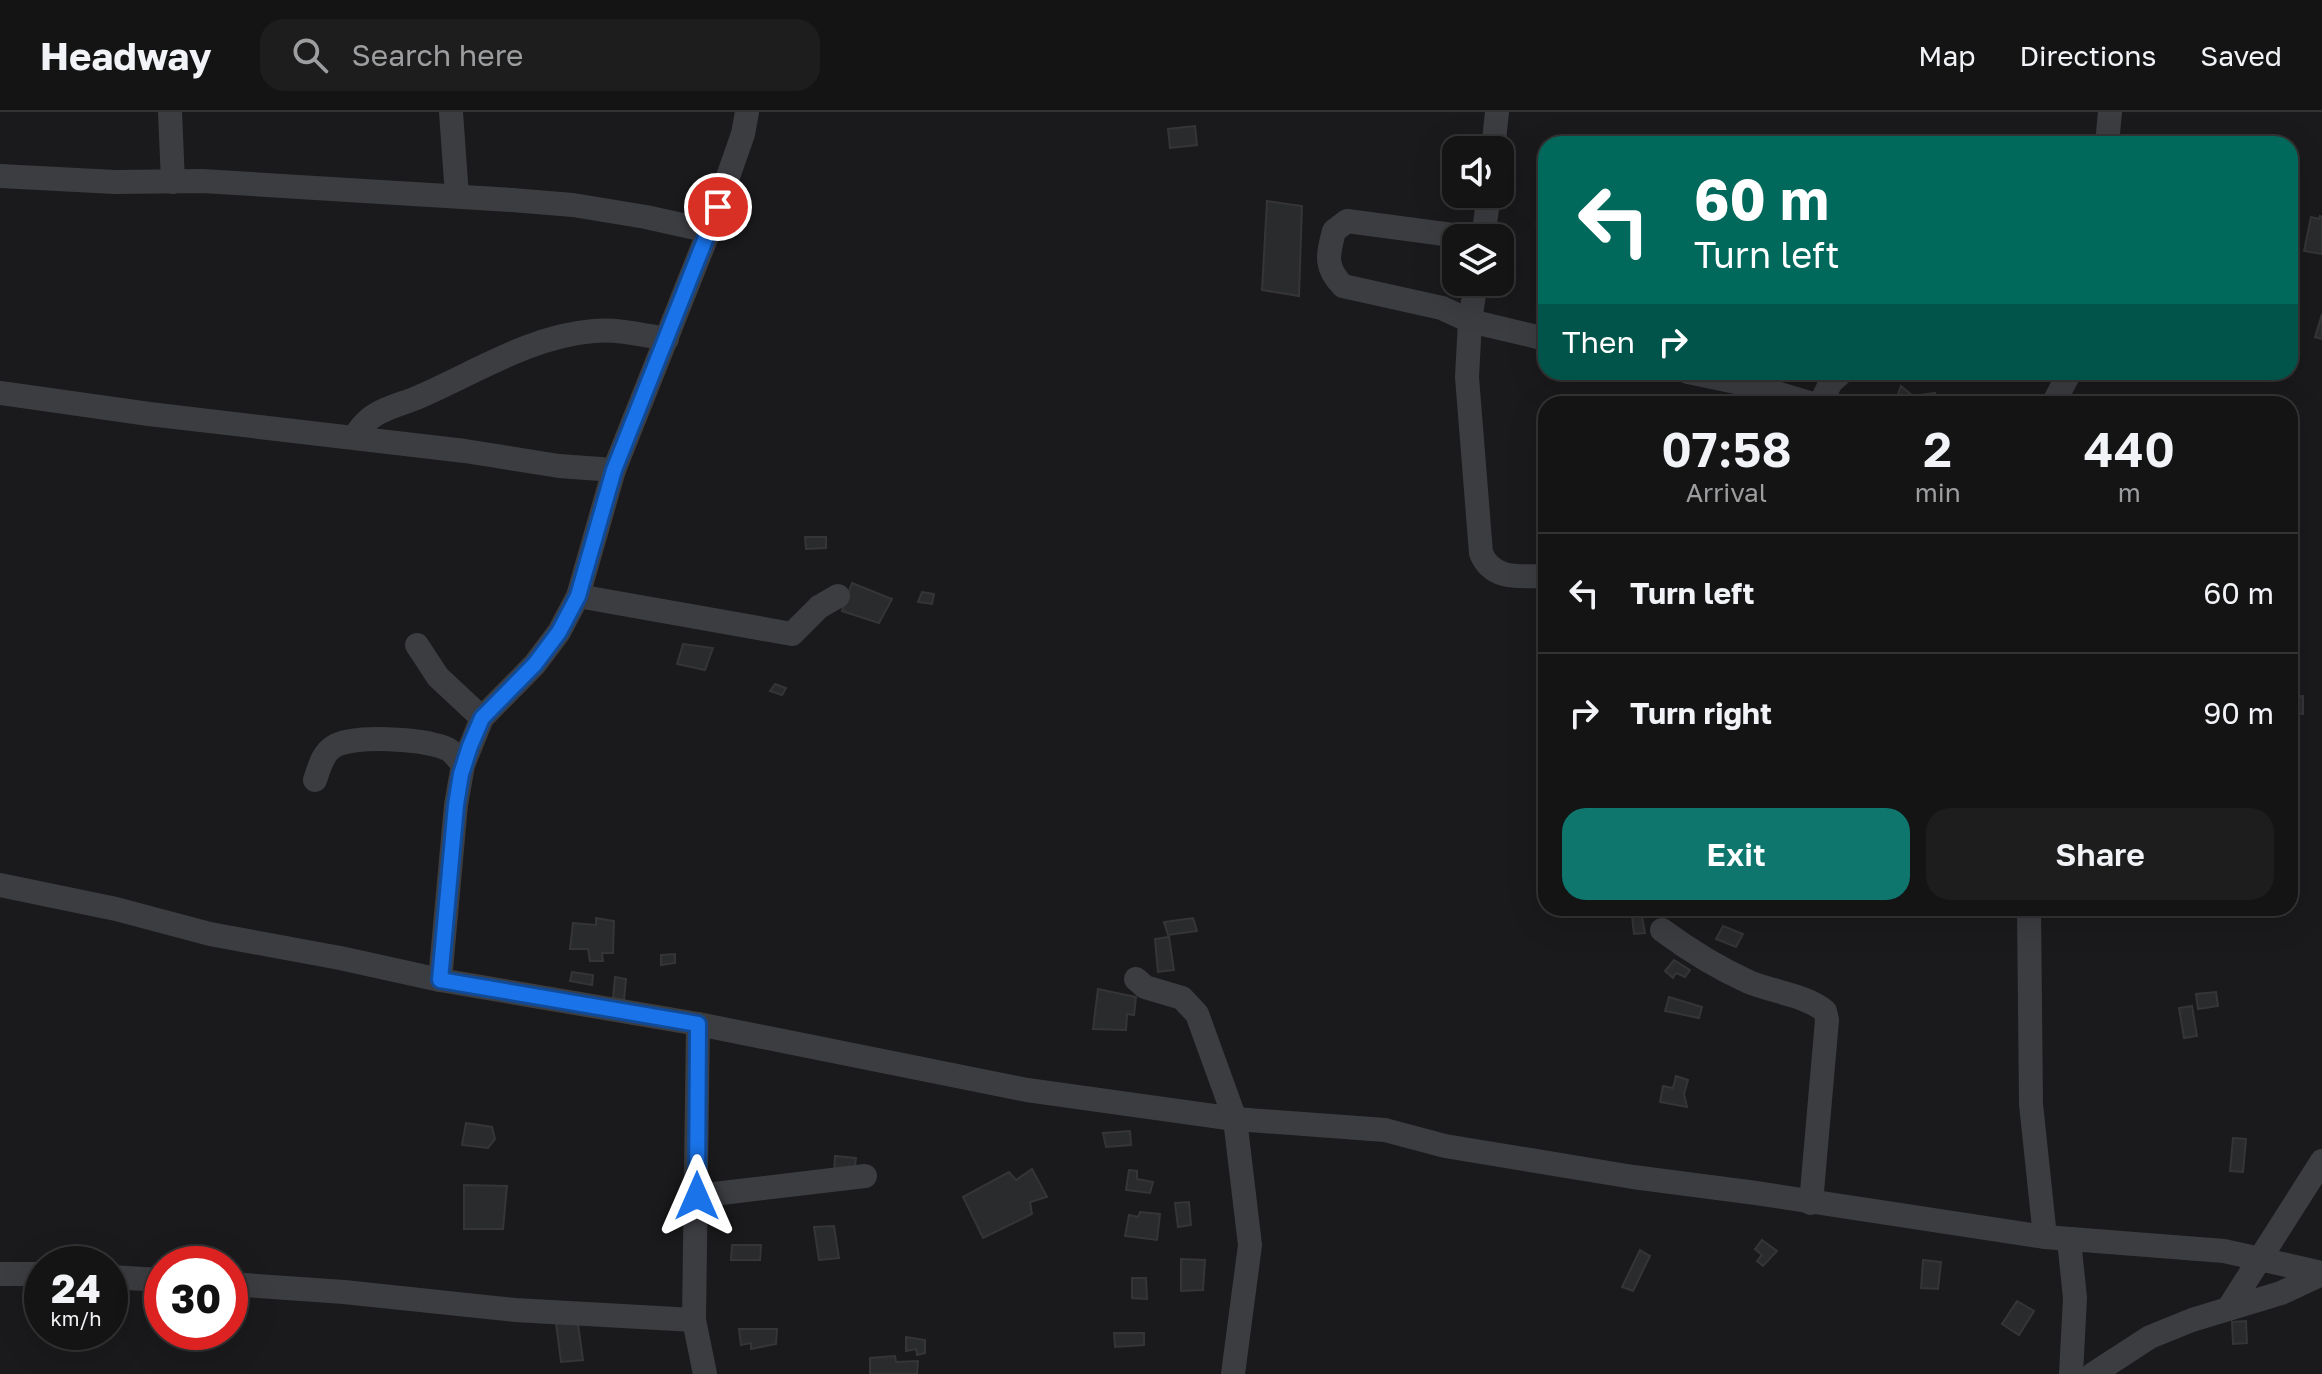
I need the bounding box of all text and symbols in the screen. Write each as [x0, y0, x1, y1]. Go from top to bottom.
search box [260, 19, 820, 91]
text: Headway [40, 33, 212, 78]
icon: search [288, 33, 332, 77]
text: Search here [352, 37, 523, 73]
text: Map [1918, 39, 1975, 72]
text: Directions [2019, 39, 2156, 72]
text: Saved [2200, 39, 2282, 72]
map controls [1442, 136, 1514, 296]
button: sound [1442, 136, 1514, 208]
text: 60 m [1694, 165, 1829, 232]
icon: left [1562, 168, 1666, 272]
pin [684, 173, 752, 241]
icon: arrive [696, 185, 740, 229]
button: layers [1442, 224, 1514, 296]
text: Turn left [1694, 233, 1840, 276]
icon: right [1651, 320, 1695, 364]
text: Then [1562, 324, 1635, 360]
text: 07:58 [1661, 420, 1792, 478]
text: 2 [1923, 420, 1952, 478]
text: 440 [2084, 420, 2175, 478]
text: Arrival [1686, 477, 1767, 508]
text: min [1915, 477, 1961, 508]
text: m [2118, 477, 2141, 508]
icon: left [1562, 571, 1606, 615]
text: Turn left [1630, 575, 1755, 611]
text: 60 m [2203, 575, 2274, 611]
icon: right [1562, 691, 1606, 735]
text: Turn right [1630, 695, 1772, 731]
text: 90 m [2203, 695, 2274, 731]
button: Exit [1562, 808, 1910, 900]
button: Share [1926, 808, 2274, 900]
position arrow [655, 1154, 739, 1238]
speed limit sign: 30 [144, 1246, 248, 1350]
text: 24 [51, 1264, 101, 1312]
text: km/h [51, 1306, 101, 1330]

